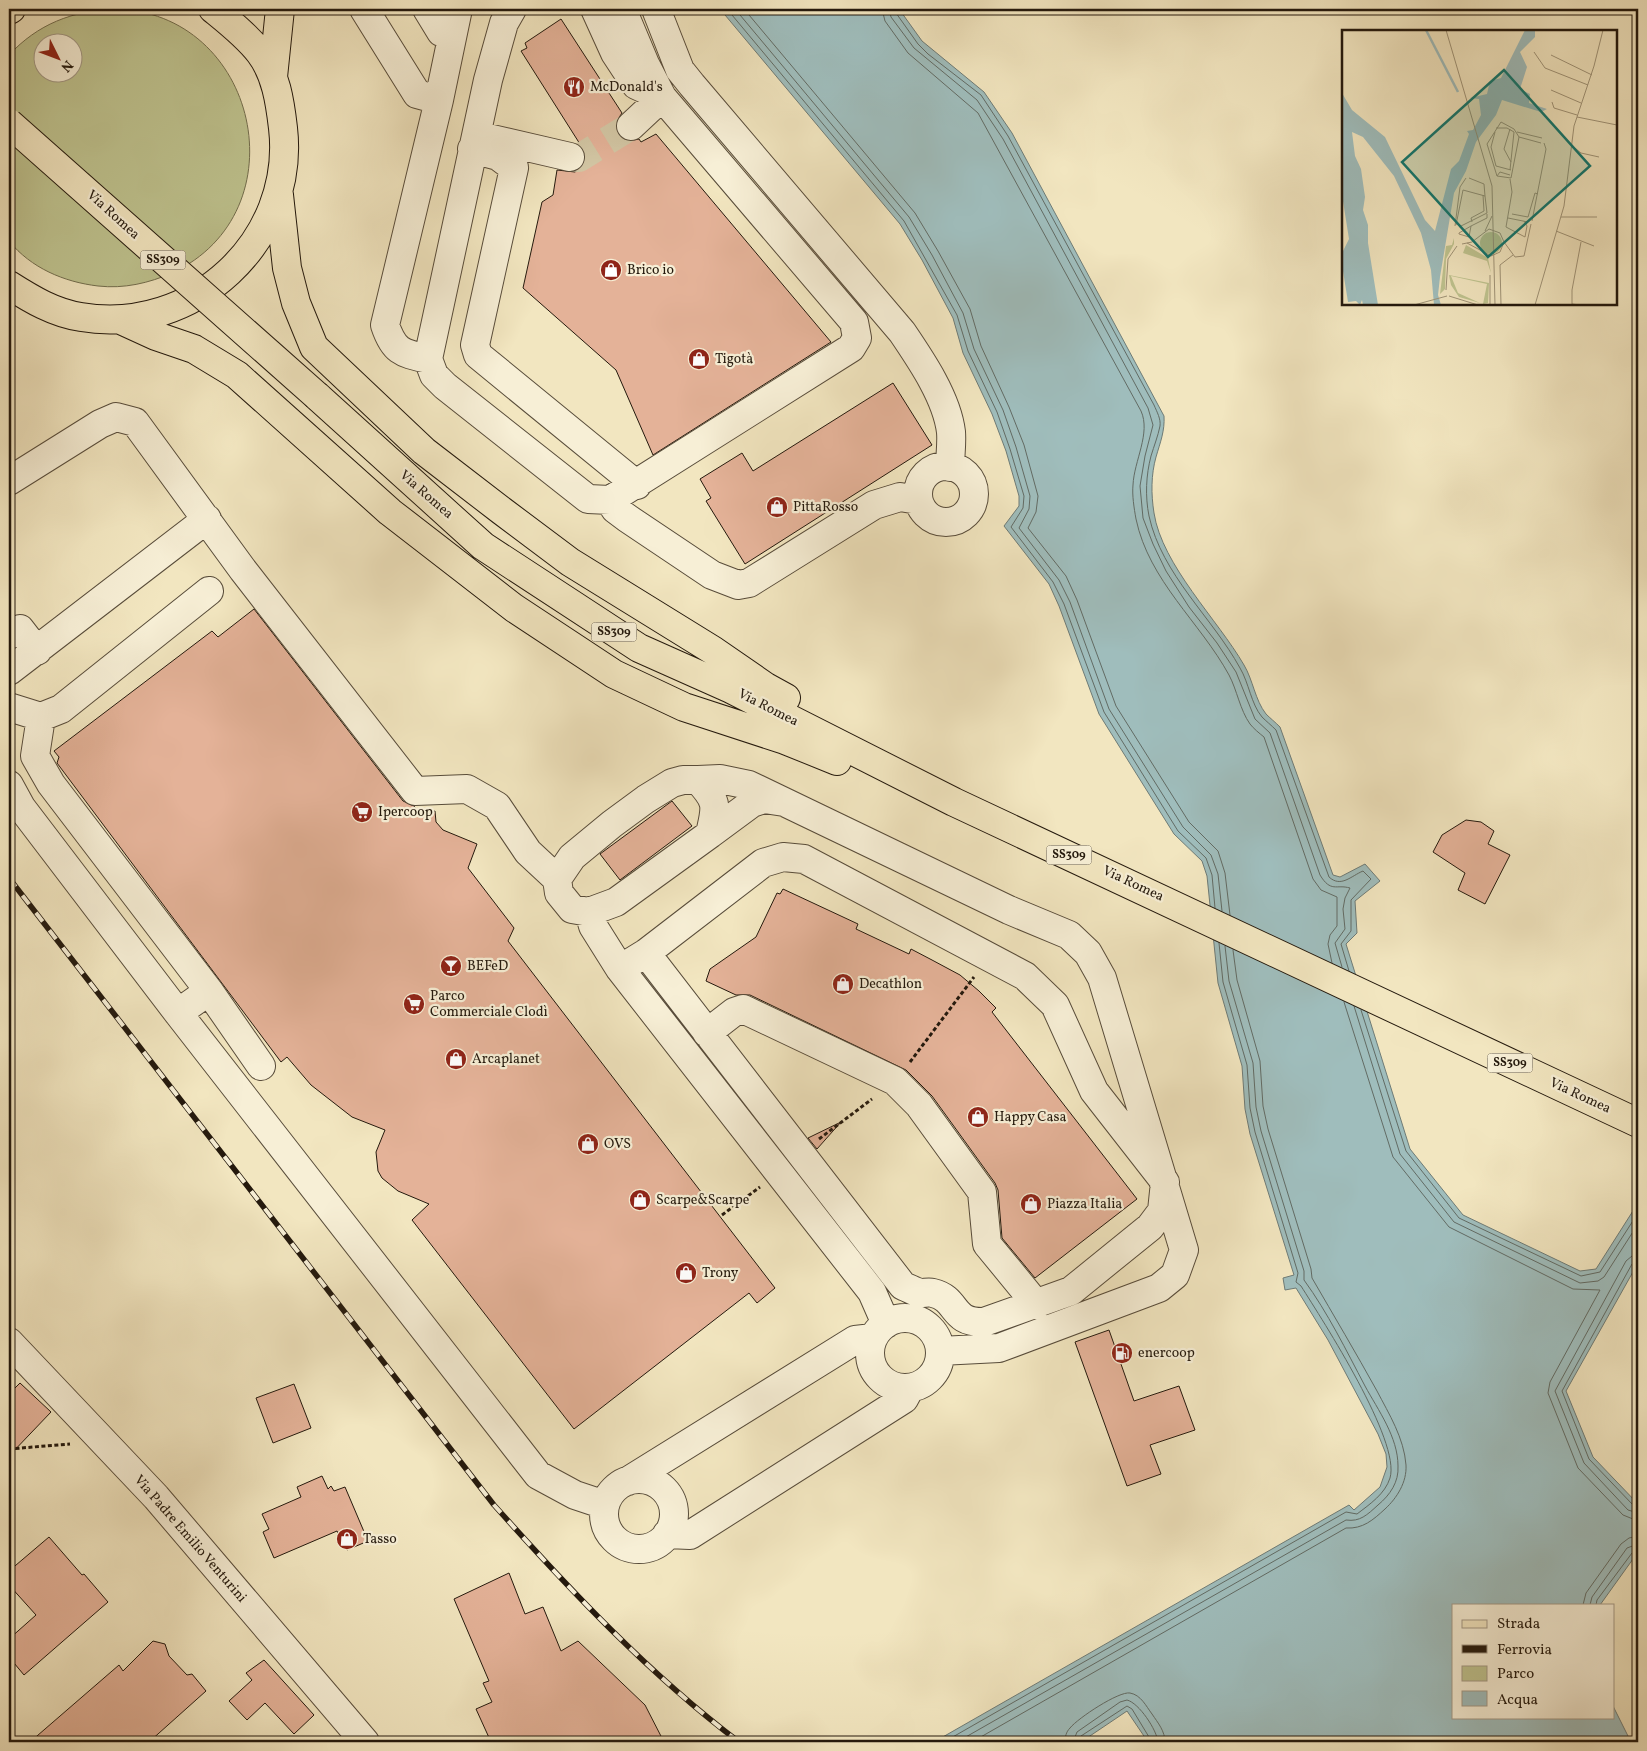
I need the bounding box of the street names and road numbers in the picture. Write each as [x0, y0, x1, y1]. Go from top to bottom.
street label: Via Romea [82, 186, 144, 244]
road number: SS309 [140, 250, 186, 270]
street label: Via Romea [395, 466, 457, 524]
road number: SS309 [592, 622, 636, 642]
street label: Via Romea [734, 685, 802, 731]
road number: SS309 [1046, 846, 1092, 864]
street label: Via Romea [1099, 862, 1167, 906]
road number: SS309 [1488, 1054, 1532, 1072]
street label: Via Romea [1546, 1074, 1614, 1118]
street label: Via Padre Emilio Venturini [129, 1471, 251, 1607]

